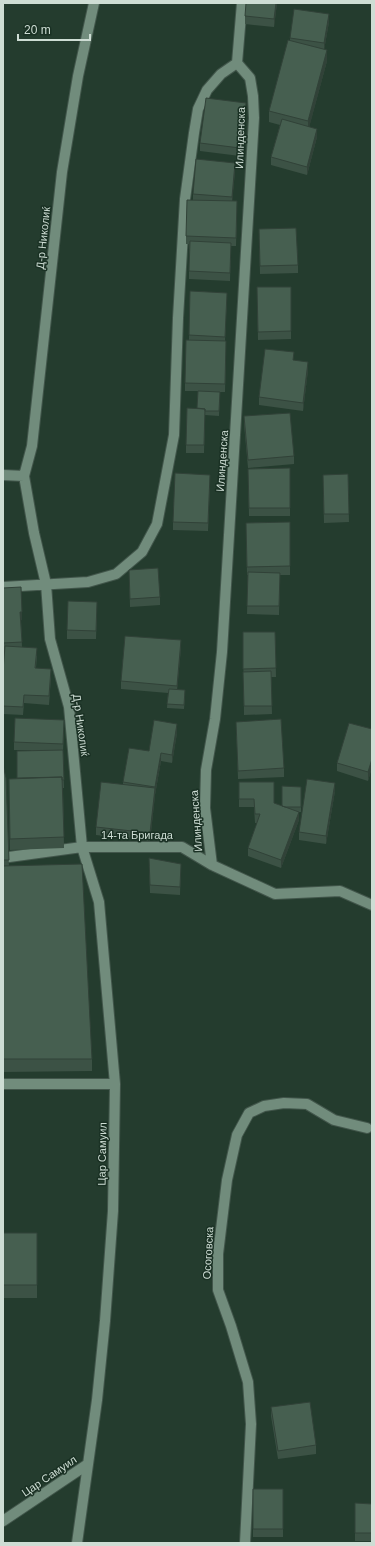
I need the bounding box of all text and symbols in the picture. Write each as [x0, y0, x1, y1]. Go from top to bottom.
scale bar [18, 16, 90, 42]
text: 20 m [24, 23, 51, 37]
street label: Илинденска [233, 106, 247, 169]
street label: Д-р Николиќ [34, 206, 52, 270]
street label: Илинденска [214, 429, 230, 492]
street label: Д-р Николиќ [71, 693, 91, 757]
street label: Илинденска [188, 789, 204, 852]
street label: 14-та Бригада [101, 829, 174, 841]
street label: Цар Самуил [95, 1122, 109, 1186]
street label: Осоговска [201, 1226, 215, 1280]
street label: Цар Самуил [19, 1453, 79, 1499]

